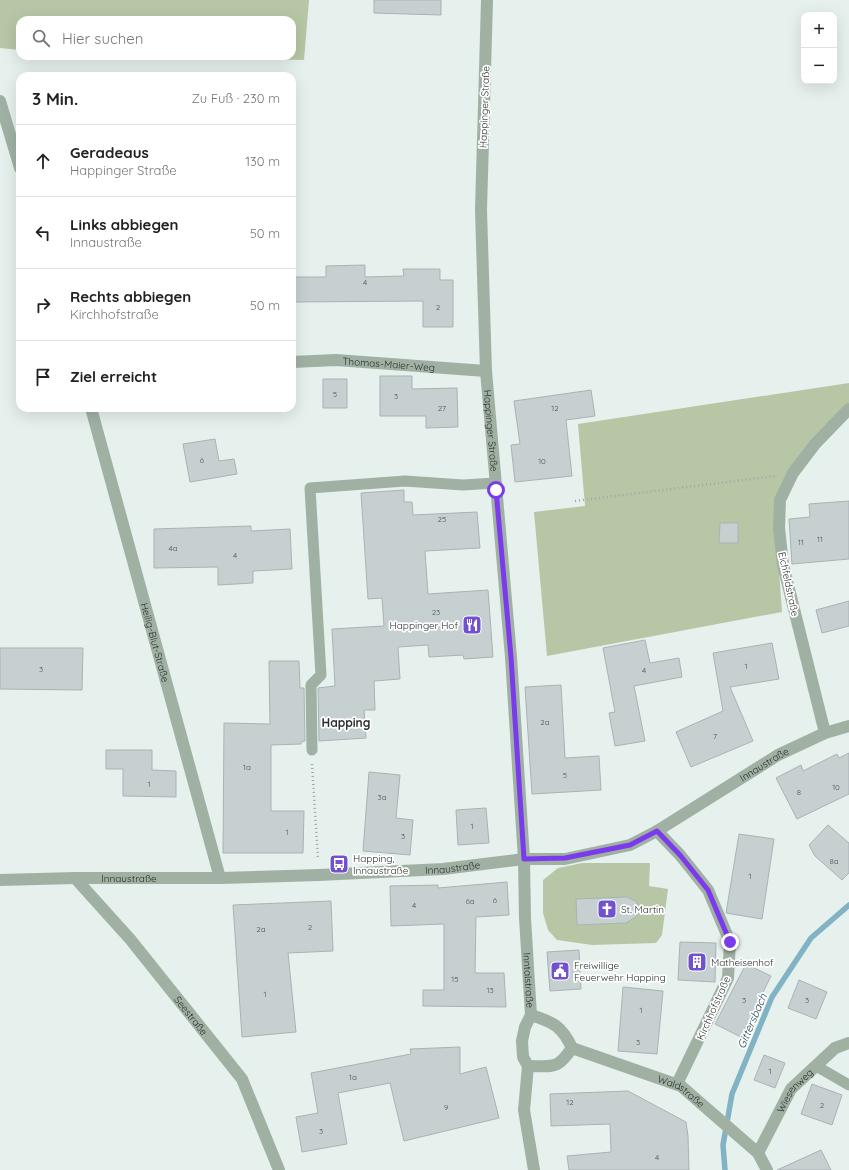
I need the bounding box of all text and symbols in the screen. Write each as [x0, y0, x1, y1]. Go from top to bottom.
map controls [801, 12, 837, 84]
button: + [801, 12, 837, 48]
search box [16, 16, 296, 60]
icon: search [30, 27, 52, 49]
text: Hier suchen [62, 29, 143, 48]
button: − [801, 48, 837, 84]
street label: Happinger Straße [477, 65, 492, 148]
text: 3 Min. [32, 88, 78, 109]
text: Zu Fuß · 230 m [192, 90, 280, 106]
text: Geradeaus [70, 143, 149, 162]
icon: ahead [32, 150, 54, 172]
text: 130 m [245, 153, 280, 169]
text: Happinger Straße [70, 162, 177, 178]
text: Links abbiegen [70, 215, 178, 234]
icon: left [32, 222, 54, 244]
text: 50 m [250, 225, 280, 241]
text: Innaustraße [70, 234, 142, 250]
house number: 4 [363, 277, 367, 287]
text: Rechts abbiegen [70, 287, 191, 306]
icon: right [32, 294, 54, 316]
text: 50 m [250, 297, 280, 313]
house number: 2 [436, 302, 441, 312]
text: Kirchhofstraße [70, 306, 159, 322]
street label: Thomas-Maier-Weg [342, 354, 436, 374]
icon: arrive [32, 366, 54, 388]
text: Ziel erreicht [70, 367, 157, 386]
house number: 5 [333, 389, 337, 399]
street label: Happinger Straße [481, 389, 501, 472]
house number: 3 [394, 391, 398, 401]
house number: 27 [438, 403, 446, 413]
house number: 12 [551, 403, 559, 413]
house number: 6 [200, 455, 205, 465]
house number: 10 [538, 456, 546, 466]
route start [487, 481, 505, 499]
house number: 25 [438, 514, 446, 524]
house number: 11 [817, 534, 823, 544]
house number: 11 [798, 537, 804, 547]
house number: 4a [168, 543, 178, 553]
house number: 4 [233, 550, 237, 560]
street label: Eichfeldstraße [775, 551, 802, 618]
street label: Heilig-Blut-Straße [138, 601, 172, 684]
house number: 23 [432, 607, 440, 617]
restaurant icon: Happinger Hof [461, 614, 483, 636]
place label: Happinger Hof [390, 619, 458, 632]
house number: 1 [745, 661, 748, 671]
house number: 3 [39, 664, 43, 674]
house number: 4 [642, 665, 646, 675]
district label: Happing [322, 715, 370, 730]
house number: 2a [540, 717, 550, 727]
house number: 7 [713, 731, 717, 741]
street label: Innaustraße [737, 745, 791, 784]
house number: 1a [243, 762, 251, 772]
house number: 5 [563, 770, 567, 780]
house number: 1 [148, 779, 151, 789]
house number: 10 [832, 782, 840, 792]
house number: 8 [797, 787, 801, 797]
house number: 3a [377, 792, 387, 802]
house number: 1 [471, 821, 474, 831]
house number: 1 [286, 827, 289, 837]
house number: 3 [401, 831, 405, 841]
place label: Happing, Innaustraße [353, 852, 409, 877]
bus stop icon: Happing, Innaustraße [328, 853, 350, 875]
house number: 8a [829, 856, 839, 866]
street label: Innaustraße [425, 858, 481, 877]
house number: 1 [749, 871, 752, 881]
street label: Innaustraße [101, 872, 157, 885]
house number: 6 [493, 895, 498, 905]
house number: 6a [465, 896, 475, 906]
church icon: St. Martin [596, 898, 618, 920]
house number: 4 [412, 900, 416, 910]
place label: St. Martin [621, 903, 664, 916]
house number: 2 [308, 922, 313, 932]
house number: 2a [256, 924, 266, 934]
route end [721, 933, 739, 951]
building icon: Matheisenhof [686, 951, 708, 973]
street label: Inntalstraße [520, 952, 537, 1009]
place label: Matheisenhof [711, 956, 774, 969]
place label: Freiwillige Feuerwehr Happing [574, 959, 666, 984]
public building icon: Freiwillige Feuerwehr Happing [549, 960, 571, 982]
house number: 15 [451, 974, 459, 984]
street label: Kirchhofstraße [694, 974, 733, 1042]
house number: 13 [486, 985, 494, 995]
house number: 1 [264, 989, 267, 999]
water label: Gittersbach [734, 991, 770, 1051]
street label: Seestraße [171, 993, 211, 1038]
house number: 3 [742, 995, 746, 1005]
house number: 3 [805, 995, 809, 1005]
house number: 1 [640, 1005, 643, 1015]
house number: 3 [636, 1037, 640, 1047]
house number: 1 [769, 1066, 772, 1076]
street label: Wiesenweg [774, 1066, 816, 1115]
house number: 1a [349, 1072, 357, 1082]
street label: Waldstraße [656, 1072, 707, 1111]
house number: 12 [566, 1097, 574, 1107]
house number: 2 [820, 1100, 825, 1110]
house number: 9 [444, 1102, 449, 1112]
house number: 3 [319, 1126, 323, 1136]
house number: 4 [655, 1152, 659, 1162]

